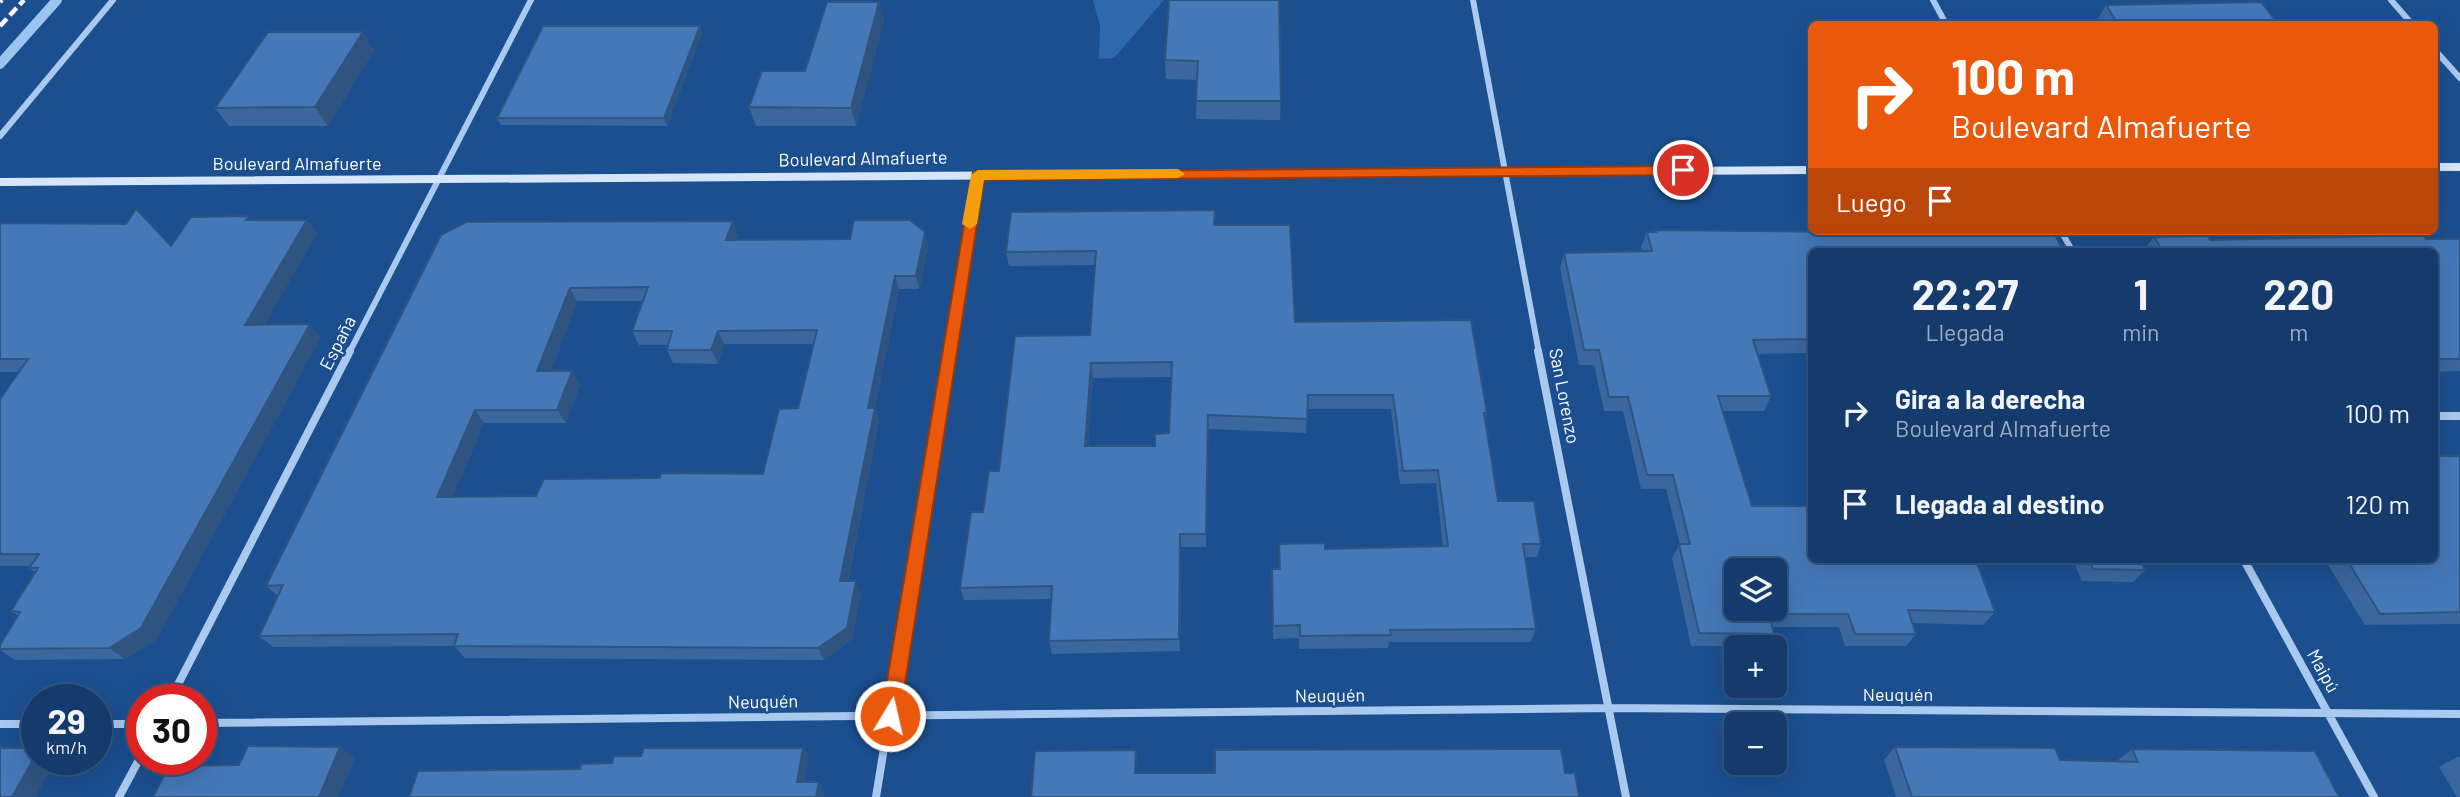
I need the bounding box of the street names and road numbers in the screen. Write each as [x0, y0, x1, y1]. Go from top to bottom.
street label: Boulevard Almafuerte [778, 146, 948, 170]
street label: Boulevard Almafuerte [212, 152, 382, 174]
street label: España [314, 312, 360, 373]
street label: San Lorenzo [1545, 346, 1585, 445]
street label: Maipú [2303, 645, 2345, 696]
street label: Neuquén [1295, 683, 1365, 707]
street label: Neuquén [1863, 683, 1933, 705]
street label: Neuquén [728, 689, 798, 713]

